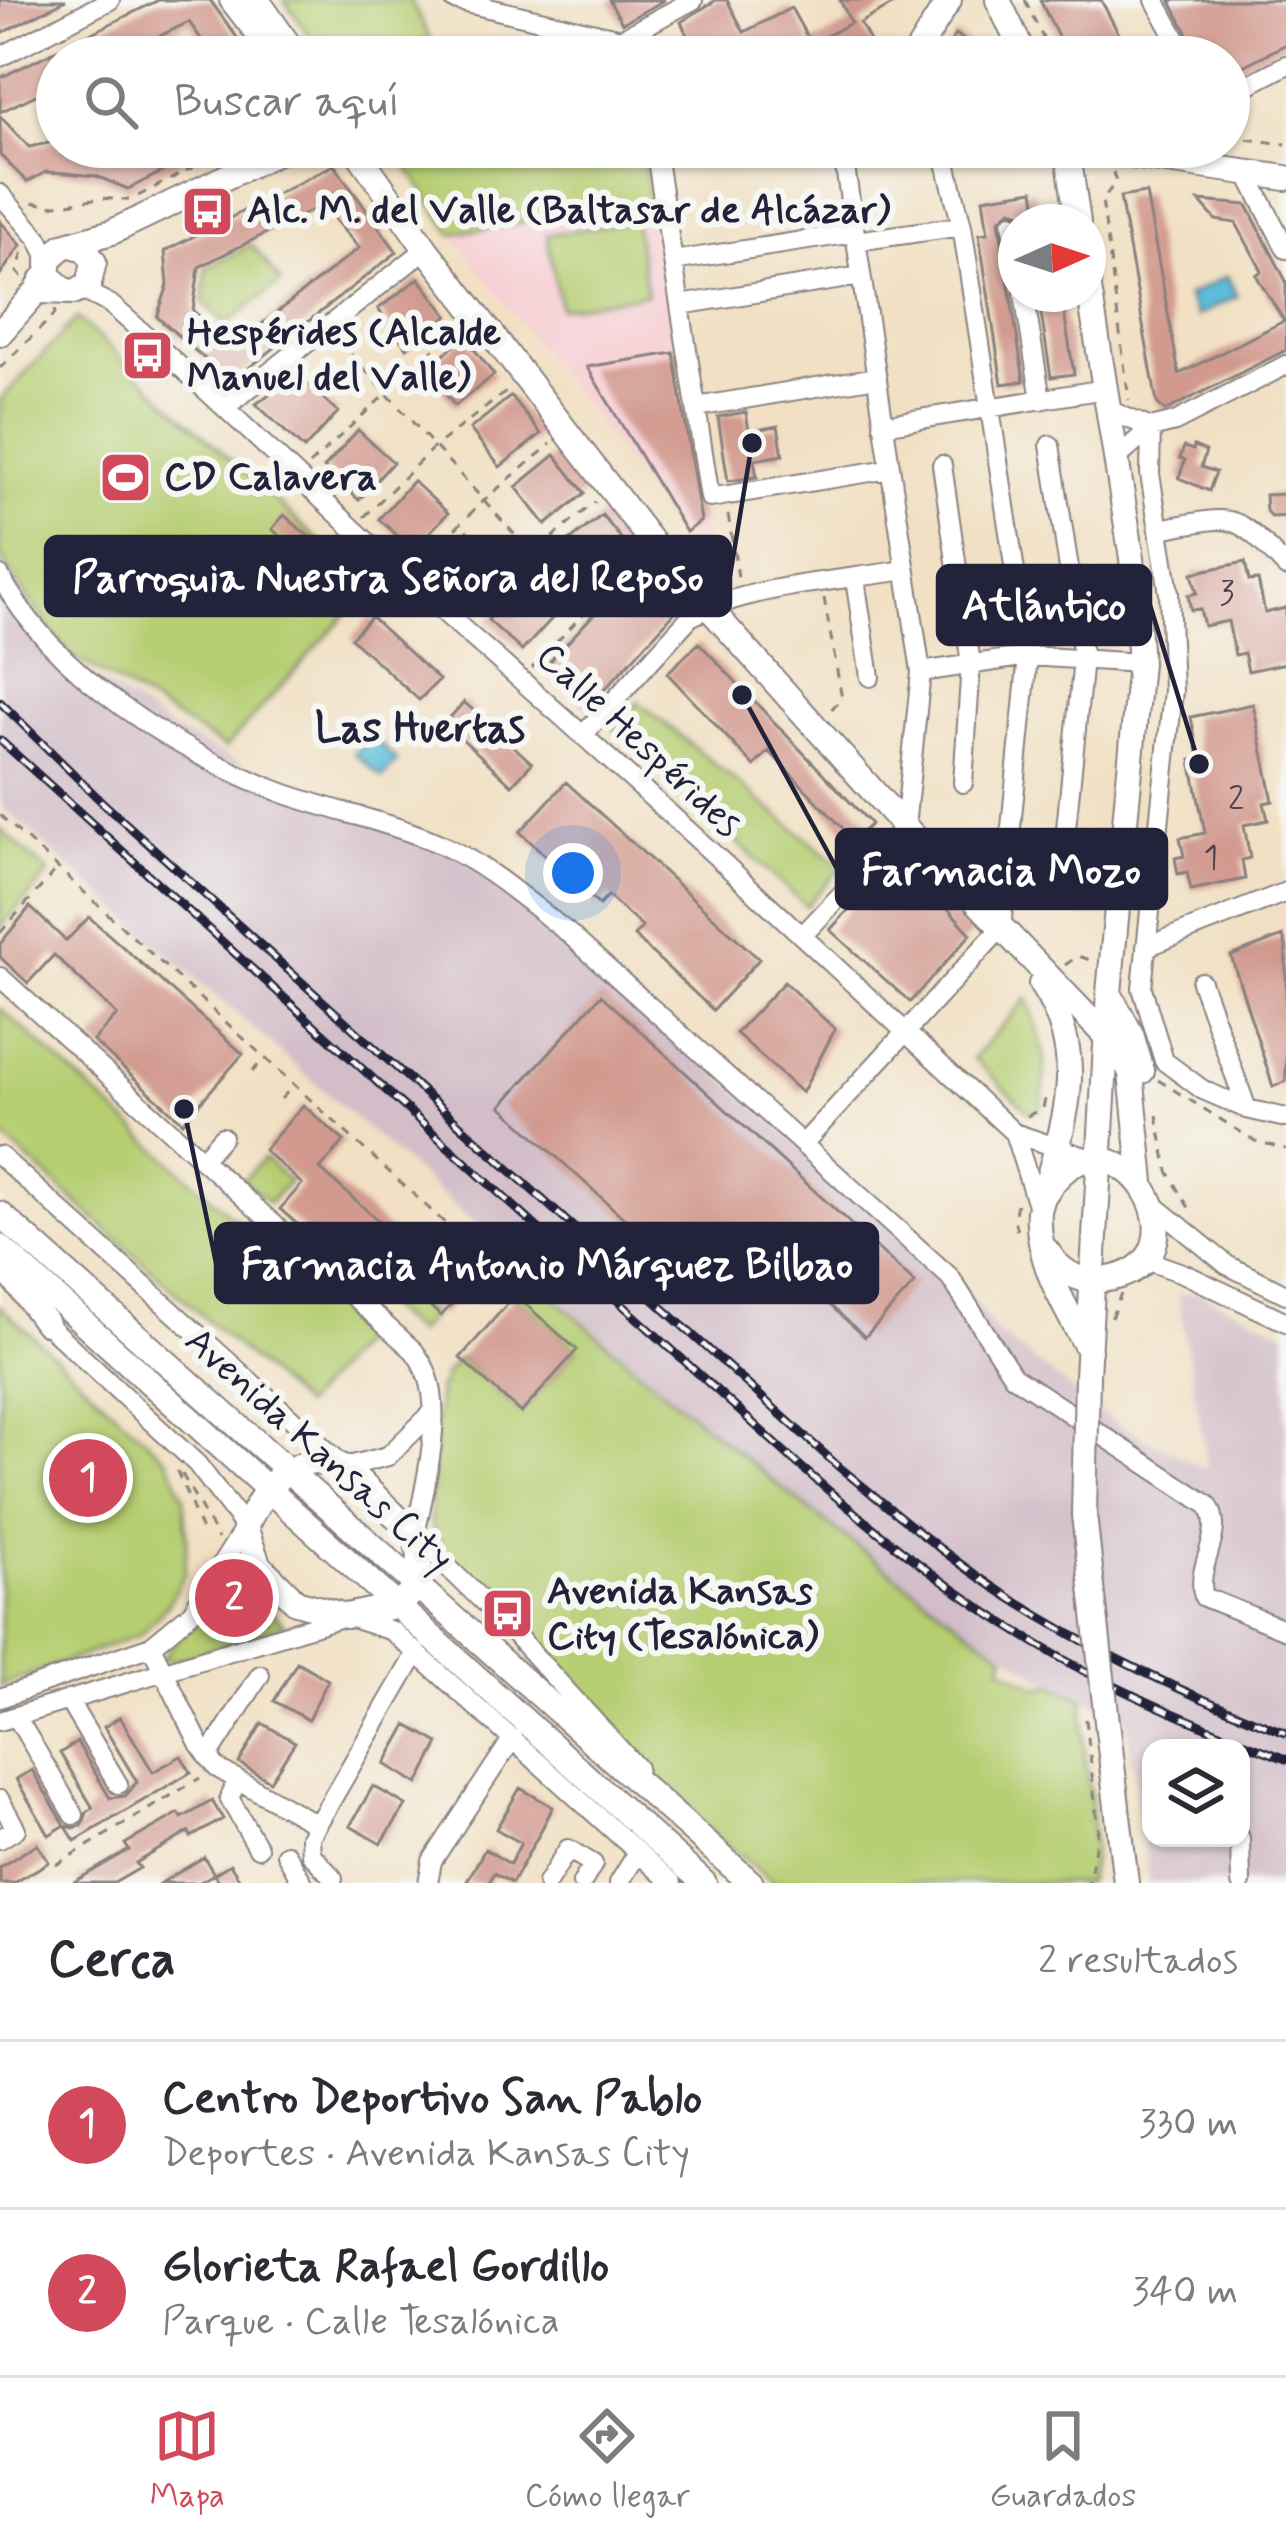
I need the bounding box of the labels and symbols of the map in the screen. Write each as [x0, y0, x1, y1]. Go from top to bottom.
bus stop icon: Alc. M. del Valle (Baltasar de Alcázar) [180, 183, 236, 239]
place label: Alc. M. del Valle (Baltasar de Alcázar) [247, 186, 891, 237]
north arrow [998, 204, 1106, 312]
place label: Hespérides (Alcalde Manuel del Valle) [187, 308, 501, 404]
bus stop icon: Hespérides (Alcalde Manuel del Valle) [120, 327, 176, 383]
sports icon: CD Calavera [97, 450, 153, 506]
place label: CD Calavera [164, 453, 377, 504]
callout: Parroquia Nuestra Señora del Reposo [46, 537, 730, 615]
text: Parroquia Nuestra Señora del Reposo [72, 552, 704, 607]
callout: Atlántico [938, 566, 1150, 644]
house number: 3 [1220, 572, 1235, 616]
text: Atlántico [962, 580, 1126, 635]
street label: Calle Hespérides [524, 632, 752, 850]
district label: Las Huertas [315, 702, 525, 757]
house number: 2 [1228, 778, 1244, 822]
callout: Farmacia Mozo [837, 830, 1166, 908]
house number: 1 [1204, 837, 1218, 881]
your location [543, 843, 603, 903]
text: Farmacia Mozo [861, 845, 1141, 900]
callout: Farmacia Antonio Márquez Bilbao [216, 1224, 877, 1302]
text: Farmacia Antonio Márquez Bilbao [241, 1239, 853, 1294]
street label: Avenida Kansas City [173, 1317, 463, 1585]
pin: 1 [49, 1433, 127, 1523]
pin: 2 [195, 1553, 273, 1643]
place label: Avenida Kansas City (Tesalónica) [547, 1567, 819, 1663]
bus stop icon: Avenida Kansas City (Tesalónica) [480, 1586, 536, 1642]

